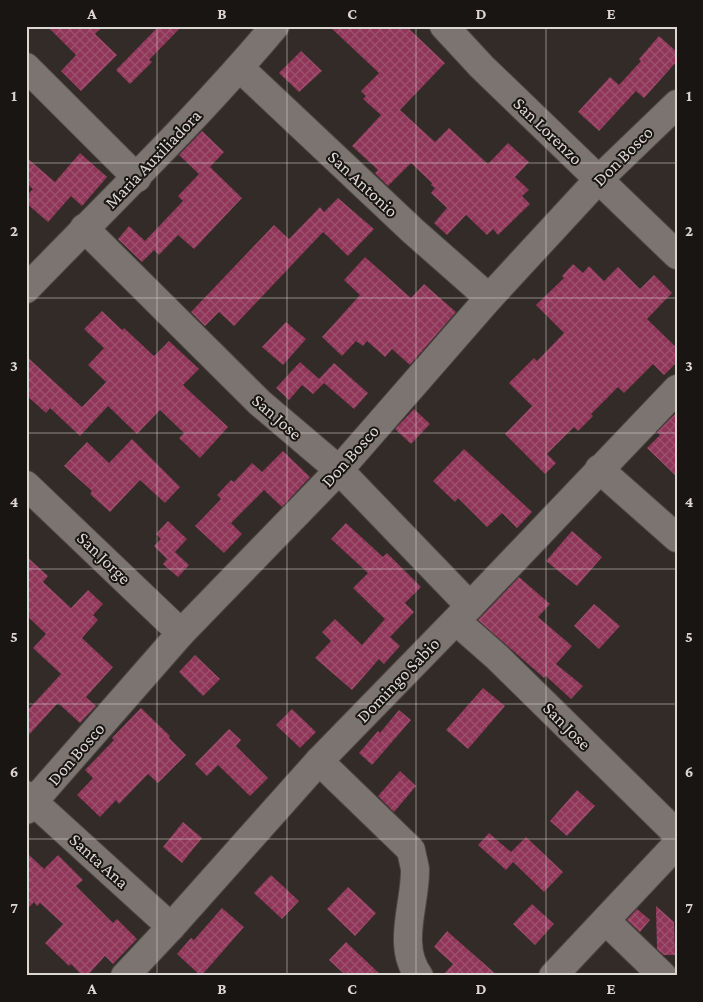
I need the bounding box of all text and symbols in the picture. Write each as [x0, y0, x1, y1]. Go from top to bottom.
text: A [86, 5, 97, 22]
text: B [217, 5, 227, 22]
text: C [347, 5, 357, 22]
text: D [475, 5, 487, 22]
text: E [606, 5, 616, 22]
text: 1 [11, 87, 17, 104]
text: 1 [686, 87, 692, 104]
street label: San Lorenzo [509, 93, 587, 169]
street label: Maria Auxiliadora [101, 106, 205, 212]
street label: Don Bosco [589, 122, 657, 190]
street label: San Antonio [324, 147, 402, 221]
text: 2 [10, 222, 18, 239]
text: 2 [685, 222, 693, 239]
text: 3 [10, 357, 18, 374]
text: 3 [685, 357, 693, 374]
street label: San Jose [248, 390, 306, 444]
street label: Don Bosco [317, 421, 383, 491]
text: 4 [10, 493, 19, 510]
text: 4 [685, 493, 694, 510]
street label: San Jorge [73, 528, 135, 588]
text: 5 [10, 628, 18, 645]
text: 5 [685, 628, 693, 645]
street label: Domingo Sabio [352, 633, 444, 727]
street label: San Jose [539, 698, 595, 754]
street label: Don Bosco [43, 719, 109, 789]
text: 6 [10, 763, 18, 780]
text: 6 [685, 763, 693, 780]
street label: Santa Ana [65, 829, 133, 893]
text: 7 [10, 899, 18, 916]
text: 7 [685, 899, 693, 916]
text: A [86, 980, 97, 997]
text: B [217, 980, 227, 997]
text: C [347, 980, 357, 997]
text: D [475, 980, 487, 997]
text: E [606, 980, 616, 997]

